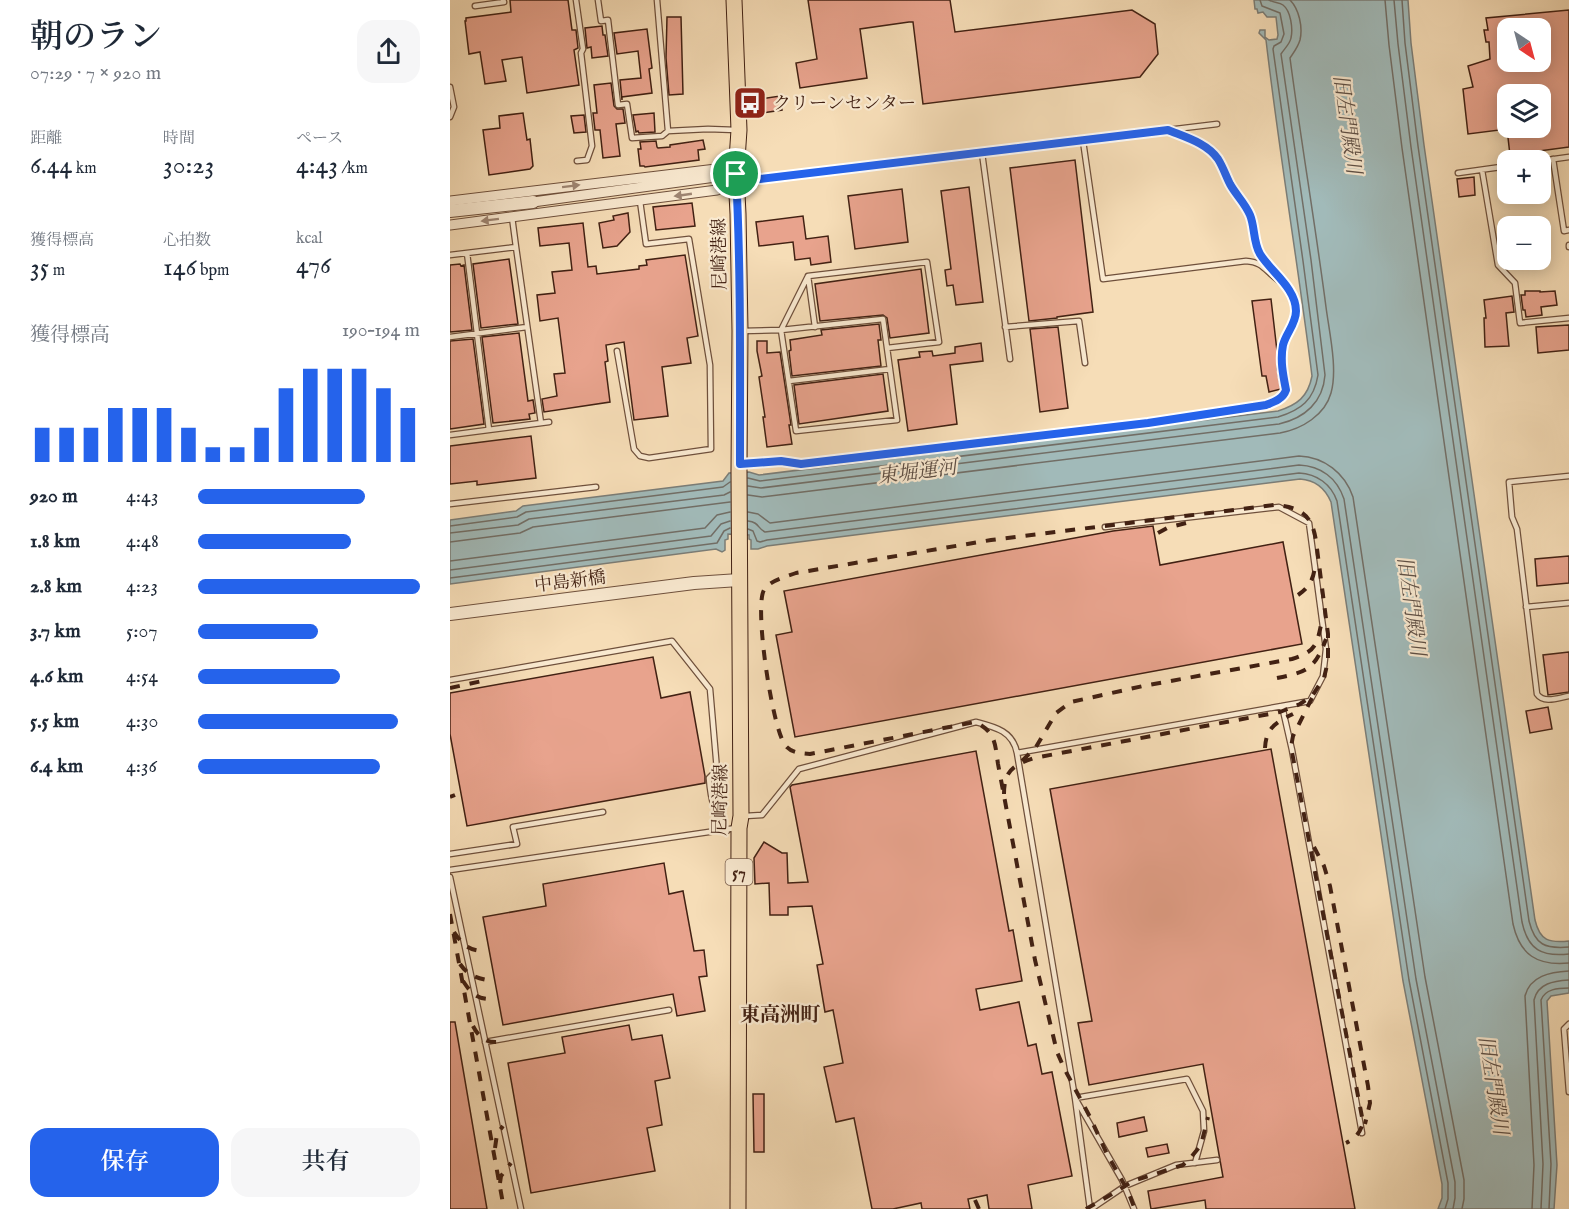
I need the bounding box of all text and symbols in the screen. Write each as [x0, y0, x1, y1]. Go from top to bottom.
text: 朝のラン [30, 17, 162, 59]
north arrow [1497, 18, 1551, 72]
map controls [1497, 18, 1551, 270]
button: share [357, 20, 420, 83]
text: 07:29 · 7 × 920 m [30, 61, 161, 86]
water label: 旧左門殿川 [1327, 73, 1366, 177]
button: layers [1497, 84, 1551, 138]
bus stop icon: クリーンセンター [732, 85, 768, 121]
place label: クリーンセンター [773, 93, 916, 116]
text: 距離 [30, 129, 62, 149]
text: 時間 [163, 129, 195, 149]
text: ペース [296, 129, 343, 149]
pin [710, 148, 761, 199]
text: 6.44 [30, 149, 72, 182]
text: 30:23 [163, 149, 214, 182]
text: 4:43 [296, 149, 338, 182]
button: + [1497, 150, 1551, 204]
icon: arrive [719, 157, 752, 190]
text: km [72, 159, 97, 179]
text: /km [338, 159, 368, 179]
one-way arrow [561, 181, 580, 191]
one-way arrow [674, 190, 693, 199]
one-way arrow [480, 215, 499, 224]
button: − [1497, 216, 1551, 270]
street label: 尼崎港線 [708, 218, 733, 290]
text: kcal [296, 229, 323, 249]
text: 獲得標高 [30, 231, 94, 251]
text: 心拍数 [163, 231, 211, 251]
text: 476 [296, 249, 331, 282]
text: 35 [30, 251, 49, 284]
text: 146 [163, 251, 196, 284]
text: m [49, 261, 65, 281]
text: bpm [196, 261, 229, 281]
text: 190–194 m [342, 318, 420, 343]
text: 獲得標高 [30, 323, 110, 348]
water label: 東堀運河 [876, 455, 961, 490]
text: 920 m [30, 484, 78, 509]
text: 4:43 [126, 484, 158, 509]
text: 1.8 km [30, 529, 80, 554]
text: 4:48 [126, 529, 159, 554]
water label: 旧左門殿川 [1391, 555, 1430, 659]
street label: 中島新橋 [533, 567, 607, 598]
text: 2.8 km [30, 574, 82, 599]
text: 4:23 [126, 574, 158, 599]
text: 3.7 km [30, 619, 81, 644]
text: 5:07 [126, 619, 158, 644]
text: 4.6 km [30, 664, 84, 689]
text: 4:54 [126, 664, 158, 689]
text: 5.5 km [30, 709, 79, 734]
text: 4:30 [126, 709, 158, 734]
text: 6.4 km [30, 754, 83, 779]
text: 4:36 [126, 754, 157, 779]
street label: 尼崎港線 [709, 764, 734, 836]
road number: 57 [726, 859, 752, 885]
district label: 東高洲町 [740, 1003, 821, 1028]
water label: 旧左門殿川 [1472, 1034, 1513, 1139]
button: 保存 [30, 1128, 219, 1197]
button: 共有 [231, 1128, 420, 1197]

